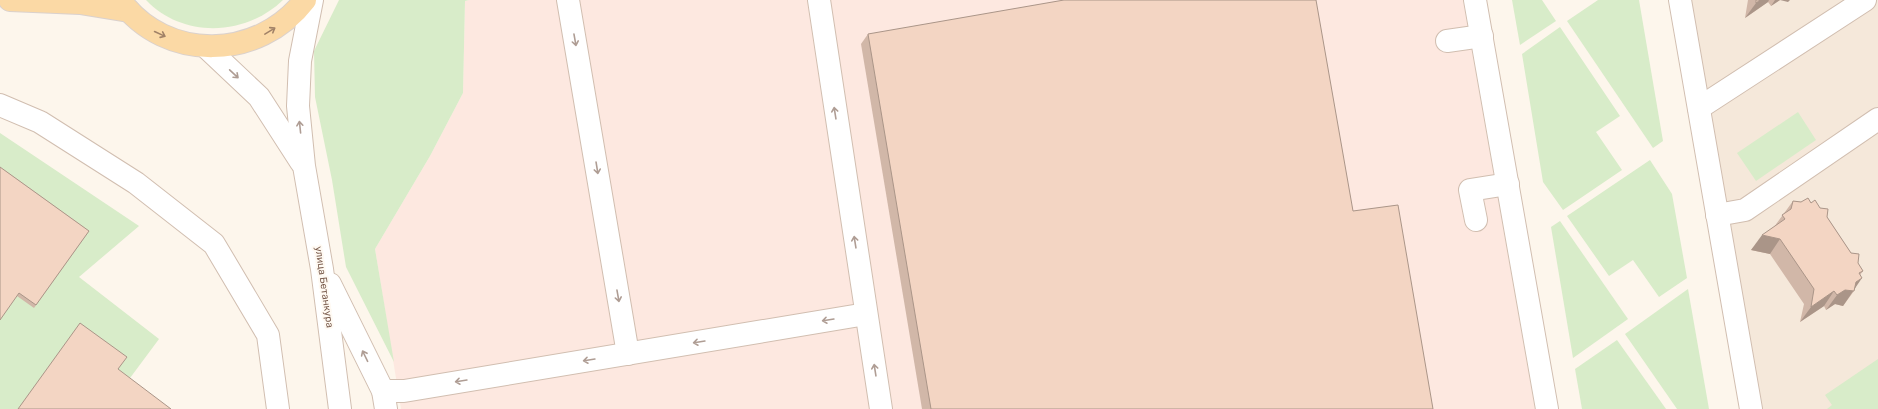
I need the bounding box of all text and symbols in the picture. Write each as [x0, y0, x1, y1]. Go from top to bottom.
one-way arrow [264, 27, 275, 35]
one-way arrow [154, 31, 166, 38]
one-way arrow [571, 33, 579, 46]
one-way arrow [229, 69, 239, 78]
one-way arrow [831, 107, 839, 120]
one-way arrow [296, 121, 304, 134]
one-way arrow [593, 161, 601, 174]
one-way arrow [851, 236, 859, 249]
street label: улица Бетанкура [312, 245, 336, 329]
one-way arrow [614, 289, 622, 302]
one-way arrow [821, 317, 834, 325]
one-way arrow [693, 338, 706, 346]
one-way arrow [361, 350, 368, 362]
one-way arrow [583, 356, 596, 364]
one-way arrow [871, 364, 879, 377]
one-way arrow [455, 378, 468, 386]

